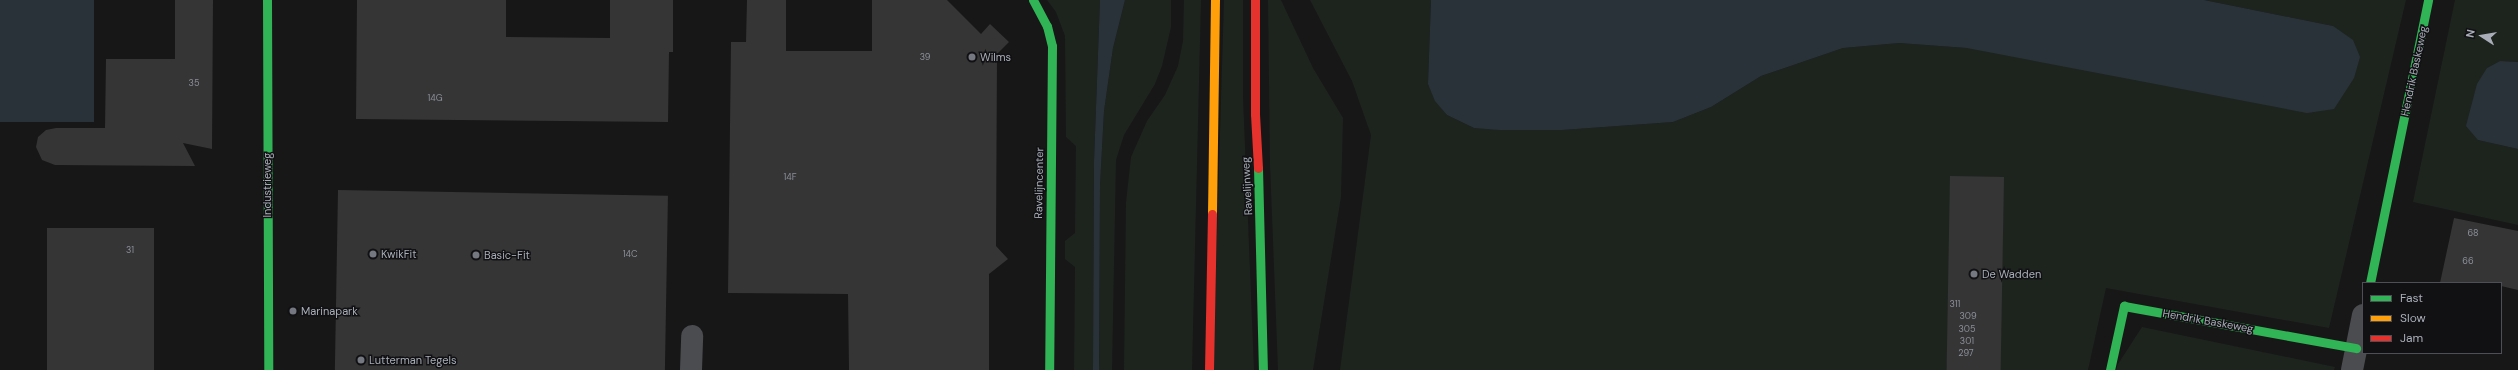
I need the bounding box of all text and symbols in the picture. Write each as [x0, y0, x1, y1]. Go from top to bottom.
north arrow [2462, 16, 2502, 56]
street label: Hendrik Baskeweg [2398, 25, 2430, 117]
text: N [2463, 28, 2478, 39]
place label: Wilms [980, 50, 1011, 64]
house number: 39 [920, 52, 930, 62]
marker: Wilms [967, 52, 977, 62]
house number: 35 [189, 78, 199, 88]
house number: 14G [427, 93, 443, 103]
street label: Ravelijncenter [1032, 147, 1046, 219]
street label: Industrieweg [260, 153, 274, 217]
street label: Ravelijnweg [1239, 156, 1255, 216]
house number: 14F [783, 172, 797, 182]
house number: 68 [2467, 228, 2479, 238]
house number: 31 [126, 245, 134, 255]
place label: KwikFit [381, 247, 417, 261]
place label: Basic-Fit [484, 248, 530, 262]
marker: KwikFit [368, 249, 378, 259]
house number: 14C [623, 249, 637, 259]
marker: Basic-Fit [471, 250, 481, 260]
house number: 66 [2462, 256, 2474, 266]
place label: De Wadden [1982, 267, 2041, 281]
marker: De Wadden [1969, 269, 1979, 279]
legend [2362, 282, 2502, 354]
text: Fast [2400, 290, 2423, 306]
house number: 311 [1950, 299, 1960, 309]
place label: Marinapark [301, 304, 358, 318]
marker: Marinapark [288, 306, 298, 316]
street label: Hendrik Baskeweg [2162, 307, 2254, 335]
text: Slow [2400, 310, 2426, 326]
house number: 309 [1959, 311, 1977, 321]
house number: 305 [1959, 324, 1975, 334]
text: Jam [2400, 330, 2423, 346]
house number: 301 [1960, 336, 1974, 346]
house number: 297 [1958, 348, 1974, 358]
place label: Lutterman Tegels [369, 353, 456, 367]
marker: Lutterman Tegels [356, 355, 366, 365]

